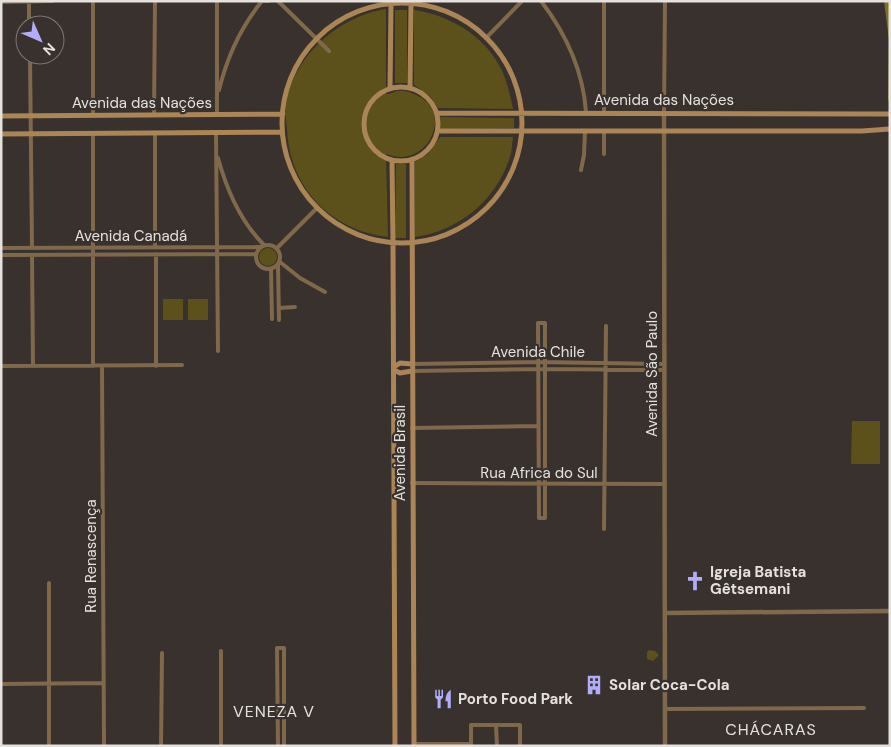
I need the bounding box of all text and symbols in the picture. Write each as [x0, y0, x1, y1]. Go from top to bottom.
north arrow [15, 15, 65, 65]
text: N [39, 39, 59, 59]
street label: Avenida das Nações [594, 90, 734, 110]
street label: Avenida das Nações [72, 93, 212, 113]
street label: Avenida Canadá [75, 226, 187, 246]
street label: Avenida São Paulo [642, 311, 662, 437]
street label: Avenida Chile [491, 342, 585, 362]
street label: Avenida Brasil [390, 405, 410, 501]
street label: Rua Africa do Sul [480, 463, 598, 483]
street label: Rua Renascença [81, 499, 101, 613]
place label: Igreja Batista Gêtsemani [710, 562, 806, 599]
church icon: Igreja Batista Gêtsemani [684, 570, 706, 592]
building icon: Solar Coca-Cola [583, 674, 605, 696]
place label: Solar Coca-Cola [609, 675, 729, 695]
restaurant icon: Porto Food Park [432, 688, 454, 710]
place label: Porto Food Park [458, 689, 573, 709]
district label: VENEZA V [233, 701, 315, 722]
district label: CHÁCARAS [725, 719, 817, 740]

